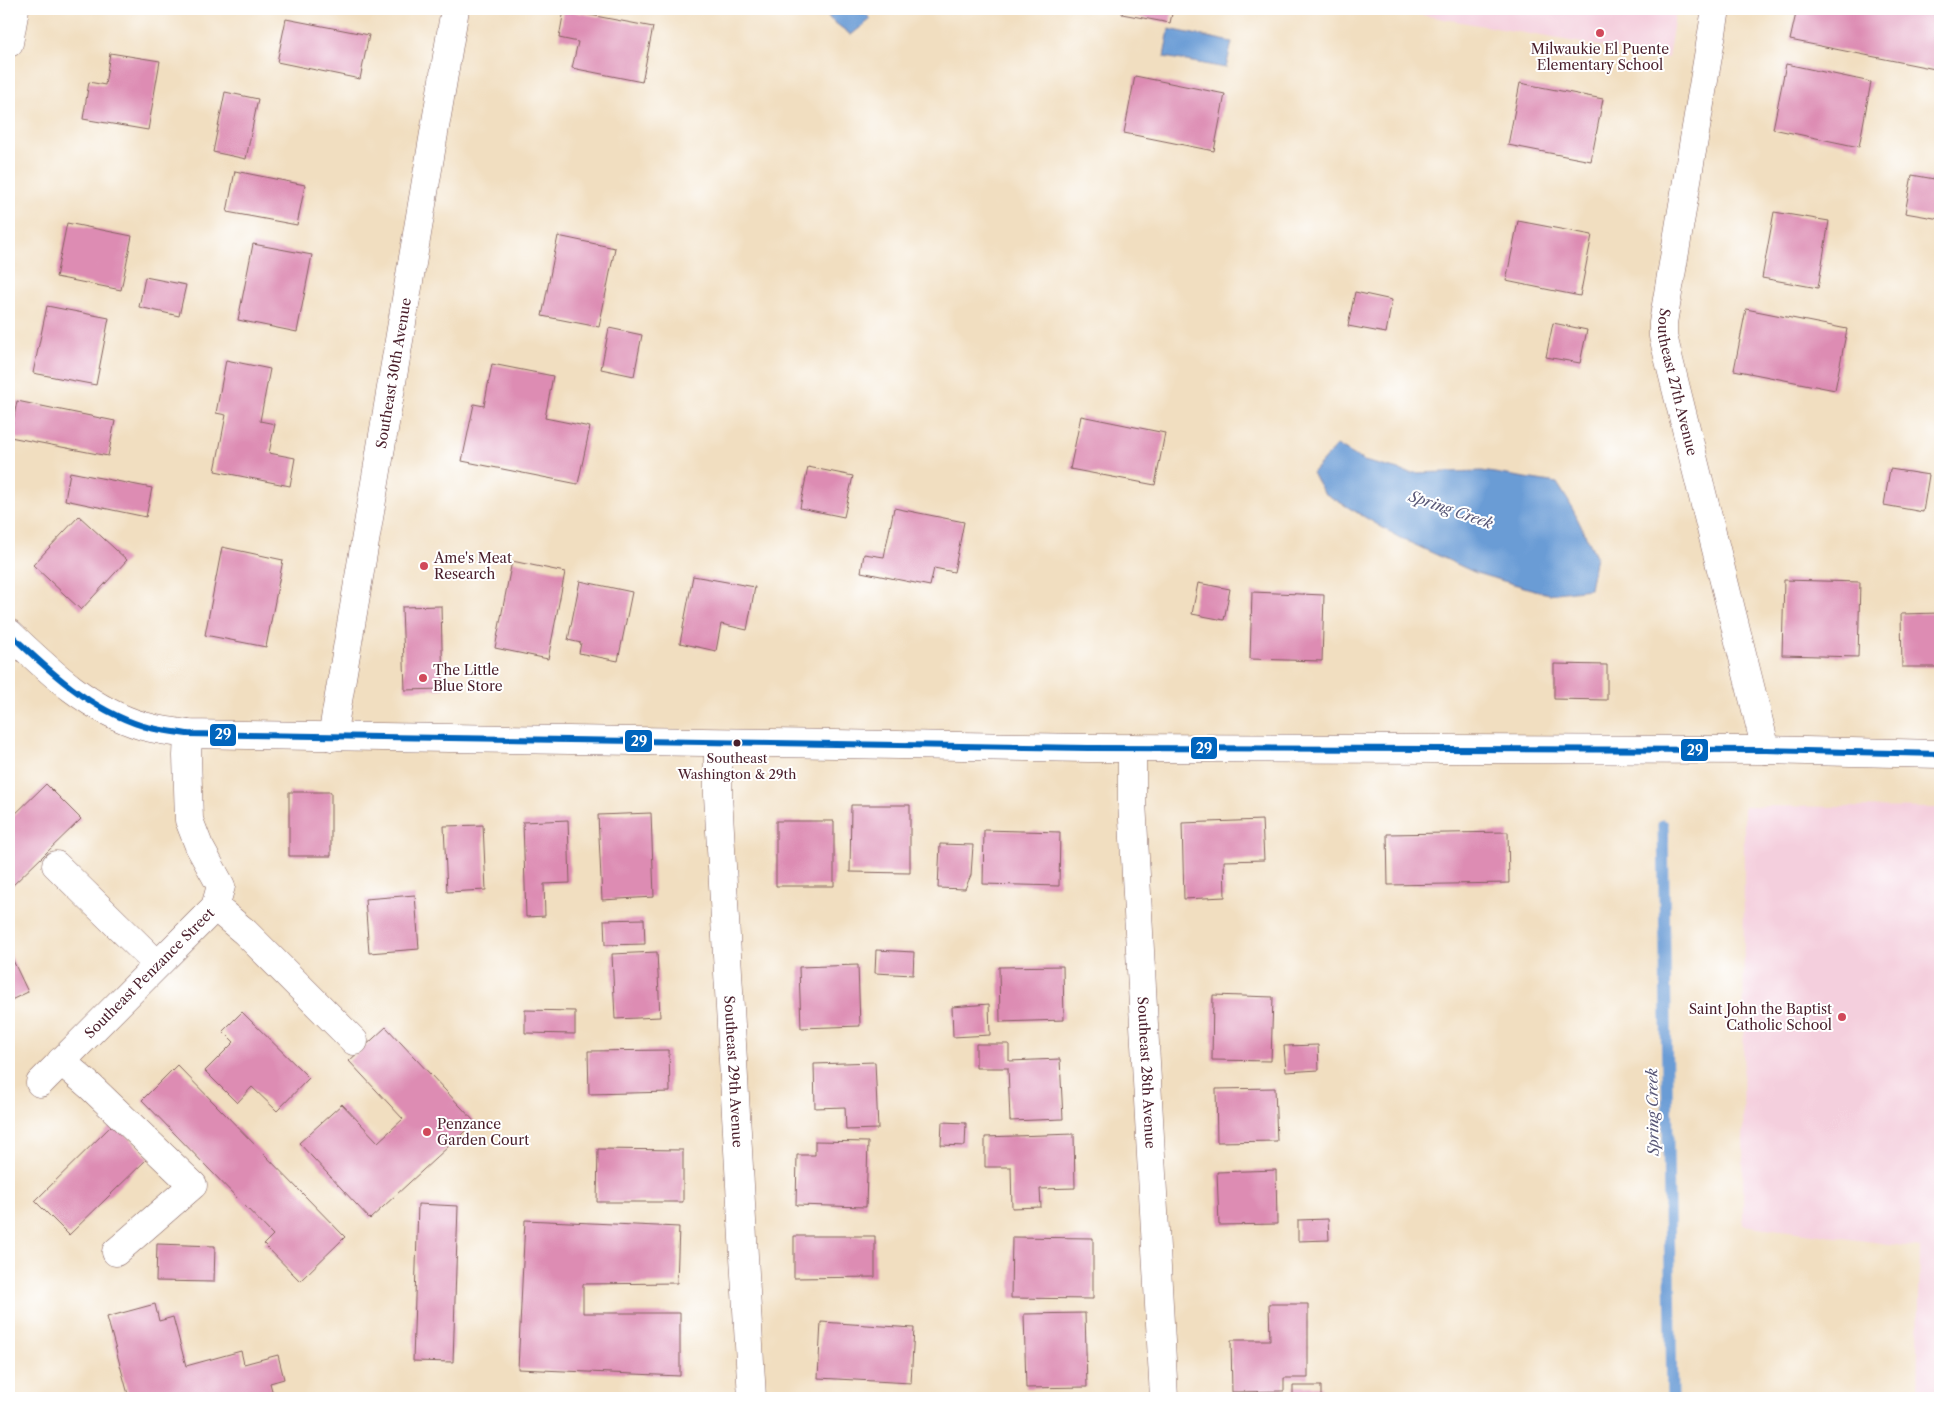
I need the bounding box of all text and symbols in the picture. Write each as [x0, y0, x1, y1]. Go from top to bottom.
marker: Milwaukie El Puente Elementary School [1594, 27, 1606, 39]
place label: Milwaukie El Puente Elementary School [1531, 40, 1669, 74]
street label: Southeast 30th Avenue [372, 296, 415, 450]
street label: Southeast 27th Avenue [1654, 307, 1701, 458]
water label: Spring Creek [1406, 486, 1496, 533]
place label: Ame's Meat Research [433, 549, 512, 583]
marker: Ame's Meat Research [418, 560, 430, 572]
place label: The Little Blue Store [433, 661, 503, 695]
marker: The Little Blue Store [417, 672, 429, 684]
line badge: 29 [209, 723, 237, 747]
text: 29 [215, 725, 231, 743]
line badge: 29 [624, 729, 653, 753]
text: 29 [631, 732, 647, 750]
line badge: 29 [1190, 736, 1218, 760]
marker: Southeast Washington & 29th [732, 738, 742, 748]
line badge: 29 [1680, 738, 1709, 762]
text: 29 [1196, 739, 1212, 757]
text: 29 [1687, 741, 1703, 759]
place label: Southeast Washington & 29th [677, 750, 796, 782]
street label: Southeast Penzance Street [81, 904, 218, 1042]
street label: Southeast 29th Avenue [720, 995, 747, 1148]
street label: Southeast 28th Avenue [1133, 996, 1160, 1149]
place label: Saint John the Baptist Catholic School [1689, 1000, 1832, 1034]
marker: Saint John the Baptist Catholic School [1836, 1011, 1848, 1023]
water label: Spring Creek [1642, 1068, 1663, 1157]
place label: Penzance Garden Court [437, 1115, 529, 1149]
marker: Penzance Garden Court [421, 1126, 433, 1138]

